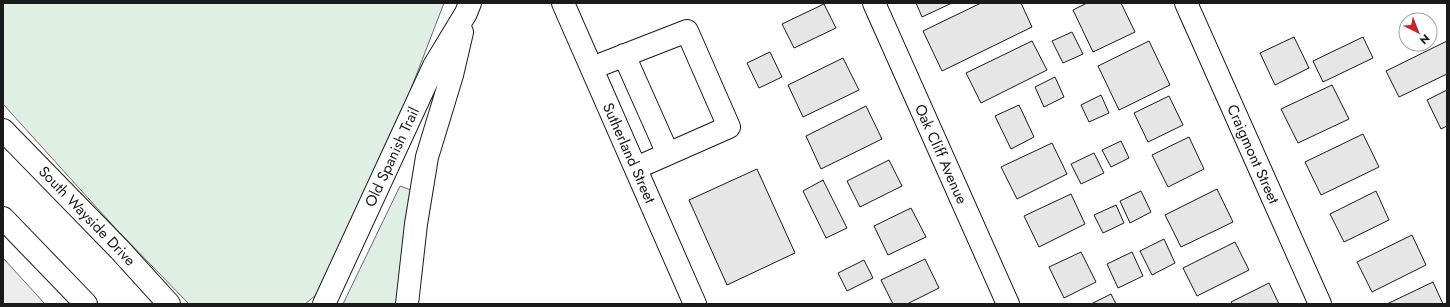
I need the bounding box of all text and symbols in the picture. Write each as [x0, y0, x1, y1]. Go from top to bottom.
north arrow [1398, 12, 1438, 52]
text: N [1416, 30, 1433, 48]
street label: Sutherland Street [597, 99, 661, 207]
street label: Oak Cliff Avenue [909, 100, 973, 208]
street label: Craigmont Street [1221, 101, 1285, 208]
street label: Old Spanish Trail [359, 103, 425, 211]
street label: South Wayside Drive [33, 161, 141, 271]

